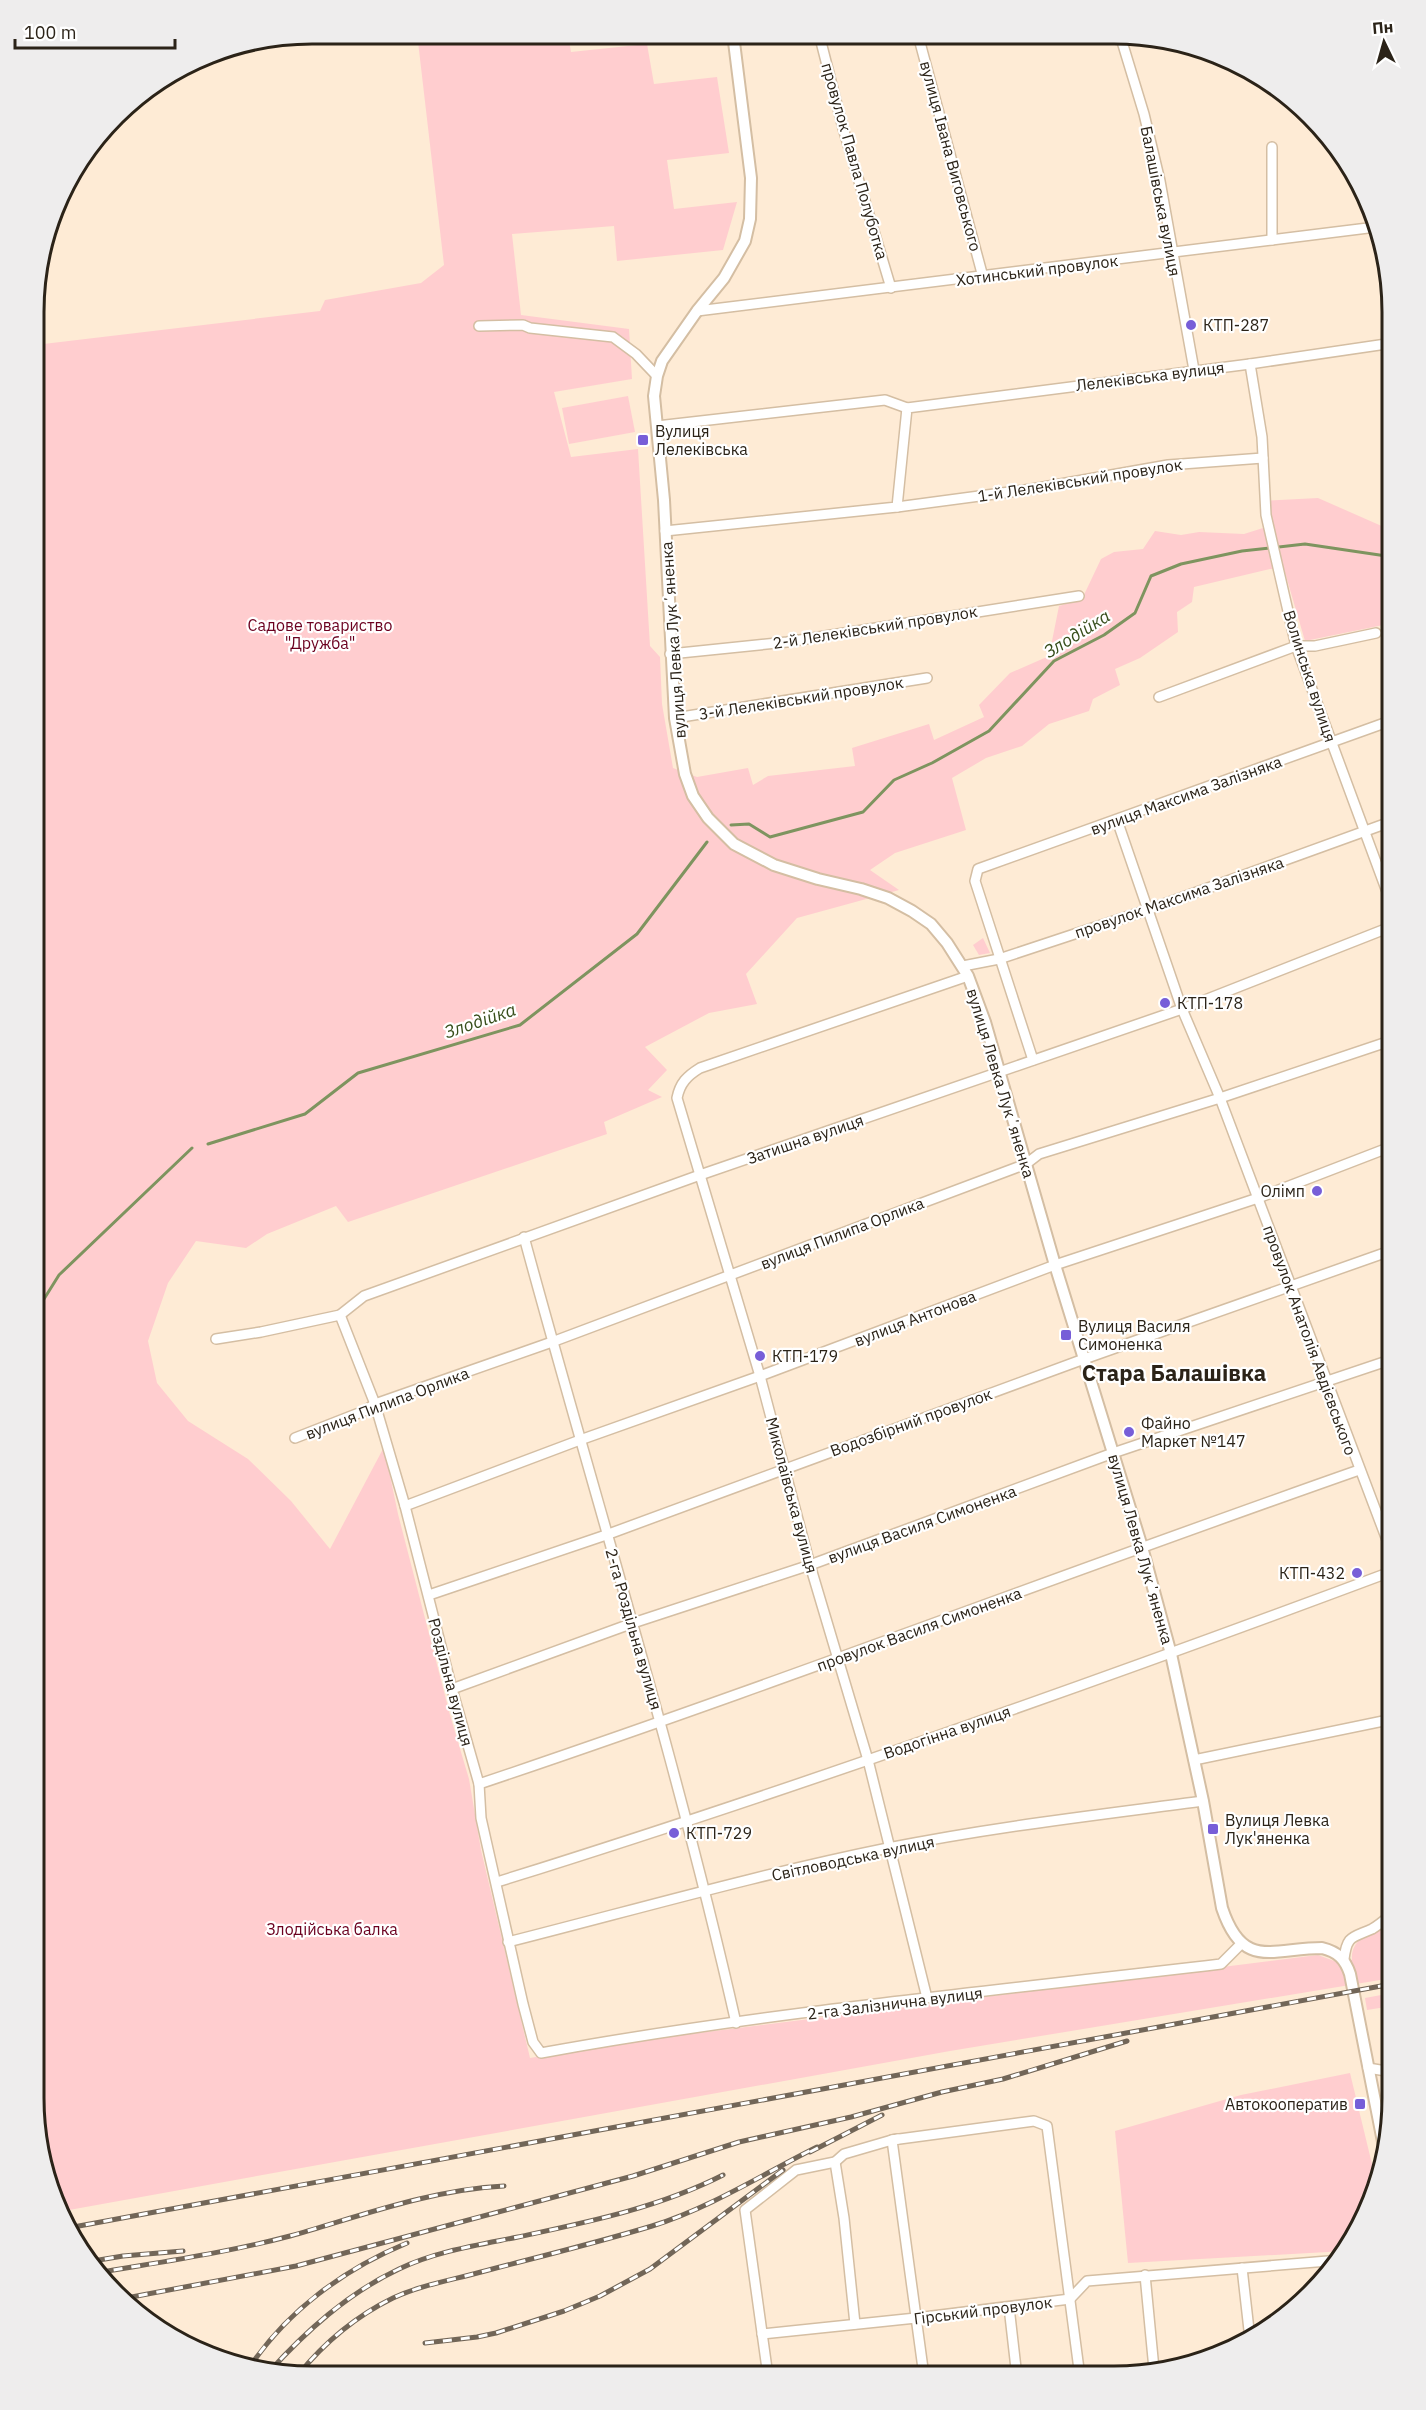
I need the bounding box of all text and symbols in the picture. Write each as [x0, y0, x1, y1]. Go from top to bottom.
scale bar [15, 12, 176, 50]
north arrow [1354, 12, 1414, 72]
text: Пн [1371, 16, 1394, 38]
text: 100 m [24, 21, 76, 44]
street label: вулиця Івана Виговського [916, 59, 986, 253]
street label: провулок Павла Полуботка [817, 60, 893, 262]
street label: Балашівська вулиця [1137, 124, 1185, 278]
street label: Хотинський провулок [955, 250, 1119, 290]
place label: КТП-287 [1203, 315, 1269, 335]
marker: КТП-287 [1184, 318, 1198, 332]
street label: Лелеківська вулиця [1074, 357, 1226, 395]
place label: Вулиця Лелеківська [655, 421, 748, 459]
marker: Вулиця Лелеківська [636, 433, 650, 447]
street label: 1-й Лелеківський провулок [976, 454, 1184, 506]
street label: вулиця Левка Лукʼяненка [656, 540, 690, 739]
street label: 2-й Лелеківський провулок [771, 601, 979, 653]
water label: Злодійка [1039, 604, 1114, 663]
street label: Волинська вулиця [1279, 607, 1341, 745]
park label: Садове товариство "Дружба" [248, 615, 392, 653]
street label: 3-й Лелеківський провулок [697, 672, 905, 724]
street label: вулиця Максима Залізняка [1088, 751, 1285, 839]
street label: провулок Максима Залізняка [1072, 852, 1287, 942]
street label: вулиця Левка Лукʼяненка [963, 986, 1040, 1181]
place label: КТП-178 [1177, 993, 1243, 1013]
marker: КТП-178 [1158, 996, 1172, 1010]
water label: Злодійка [441, 998, 519, 1044]
street label: Затишна вулиця [744, 1110, 866, 1168]
place label: Олімп [1260, 1181, 1305, 1201]
marker: Олімп [1310, 1184, 1324, 1198]
street label: вулиця Пилипа Орлика [757, 1192, 927, 1273]
street label: провулок Анатолія Авдієвського [1259, 1222, 1361, 1458]
street label: вулиця Антонова [851, 1285, 979, 1350]
place label: Вулиця Василя Симоненка [1078, 1316, 1190, 1354]
marker: Вулиця Василя Симоненка [1059, 1328, 1073, 1342]
place label: КТП-179 [772, 1346, 838, 1366]
marker: КТП-179 [753, 1349, 767, 1363]
district label: Стара Балашівка [1082, 1358, 1266, 1387]
street label: вулиця Пилипа Орлика [302, 1362, 472, 1443]
street label: Водозбірний провулок [827, 1383, 995, 1461]
place label: Файно Маркет №147 [1141, 1413, 1246, 1451]
street label: Миколаївська вулиця [762, 1415, 822, 1575]
marker: Файно Маркет №147 [1122, 1425, 1136, 1439]
street label: вулиця Левка Лукʼяненка [1104, 1451, 1178, 1647]
street label: вулиця Василя Симоненка [825, 1480, 1019, 1567]
street label: 2-га Роздільна вулиця [601, 1546, 667, 1712]
place label: КТП-432 [1279, 1563, 1345, 1583]
marker: КТП-432 [1350, 1566, 1364, 1580]
street label: провулок Василя Симоненка [814, 1582, 1025, 1675]
street label: Роздільна вулиця [424, 1616, 478, 1748]
street label: Водогінна вулиця [881, 1701, 1013, 1763]
place label: Вулиця Левка Лук'яненка [1225, 1810, 1330, 1848]
marker: Вулиця Левка Лук'яненка [1206, 1822, 1220, 1836]
place label: КТП-729 [686, 1823, 752, 1843]
marker: КТП-729 [667, 1826, 681, 1840]
street label: Світловодська вулиця [770, 1831, 936, 1885]
park label: Злодійська балка [266, 1919, 398, 1939]
street label: 2-га Залізнична вулиця [806, 1982, 984, 2024]
place label: Автокооператив [1225, 2094, 1348, 2114]
marker: Автокооператив [1353, 2097, 1367, 2111]
street label: Гірський провулок [913, 2292, 1054, 2328]

